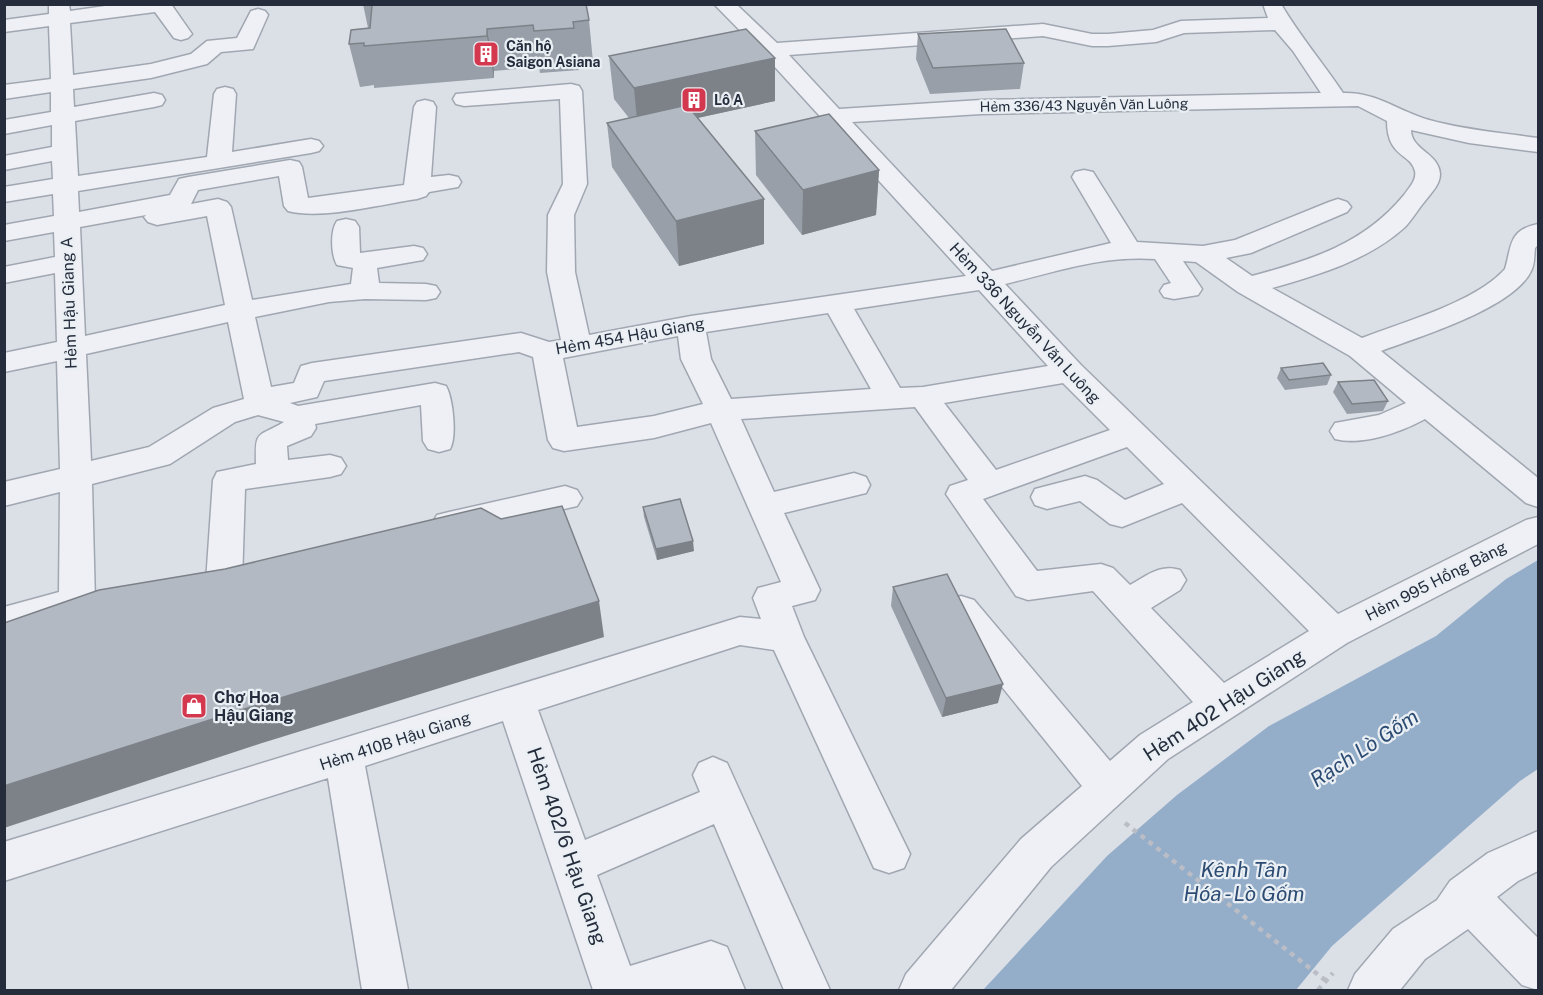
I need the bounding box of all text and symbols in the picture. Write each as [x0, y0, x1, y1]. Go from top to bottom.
place label: Căn hộ Saigon Asiana [506, 38, 601, 70]
building icon: Căn hộ Saigon Asiana [471, 39, 501, 69]
building icon: Lô A [679, 85, 709, 115]
place label: Lô A [714, 92, 743, 108]
street label: Hẻm 336/43 Nguyễn Văn Luông [980, 95, 1189, 115]
street label: Hẻm Hậu Giang A [57, 237, 81, 369]
street label: Hẻm 336 Nguyễn Văn Luông [946, 239, 1105, 407]
street label: Hẻm 454 Hậu Giang [554, 314, 706, 358]
street label: Hẻm 995 Hồng Bàng [1362, 537, 1510, 625]
street label: Hẻm 402 Hậu Giang [1139, 644, 1309, 766]
place label: Chợ Hoa Hậu Giang [214, 688, 294, 725]
shop icon: Chợ Hoa Hậu Giang [179, 691, 209, 721]
water label: Rạch Lò Gốm [1305, 704, 1423, 792]
street label: Hẻm 410B Hậu Giang [317, 708, 473, 774]
street label: Hẻm 402/6 Hậu Giang [522, 744, 612, 948]
water label: Kênh Tân Hóa - Lò Gốm [1184, 857, 1304, 906]

